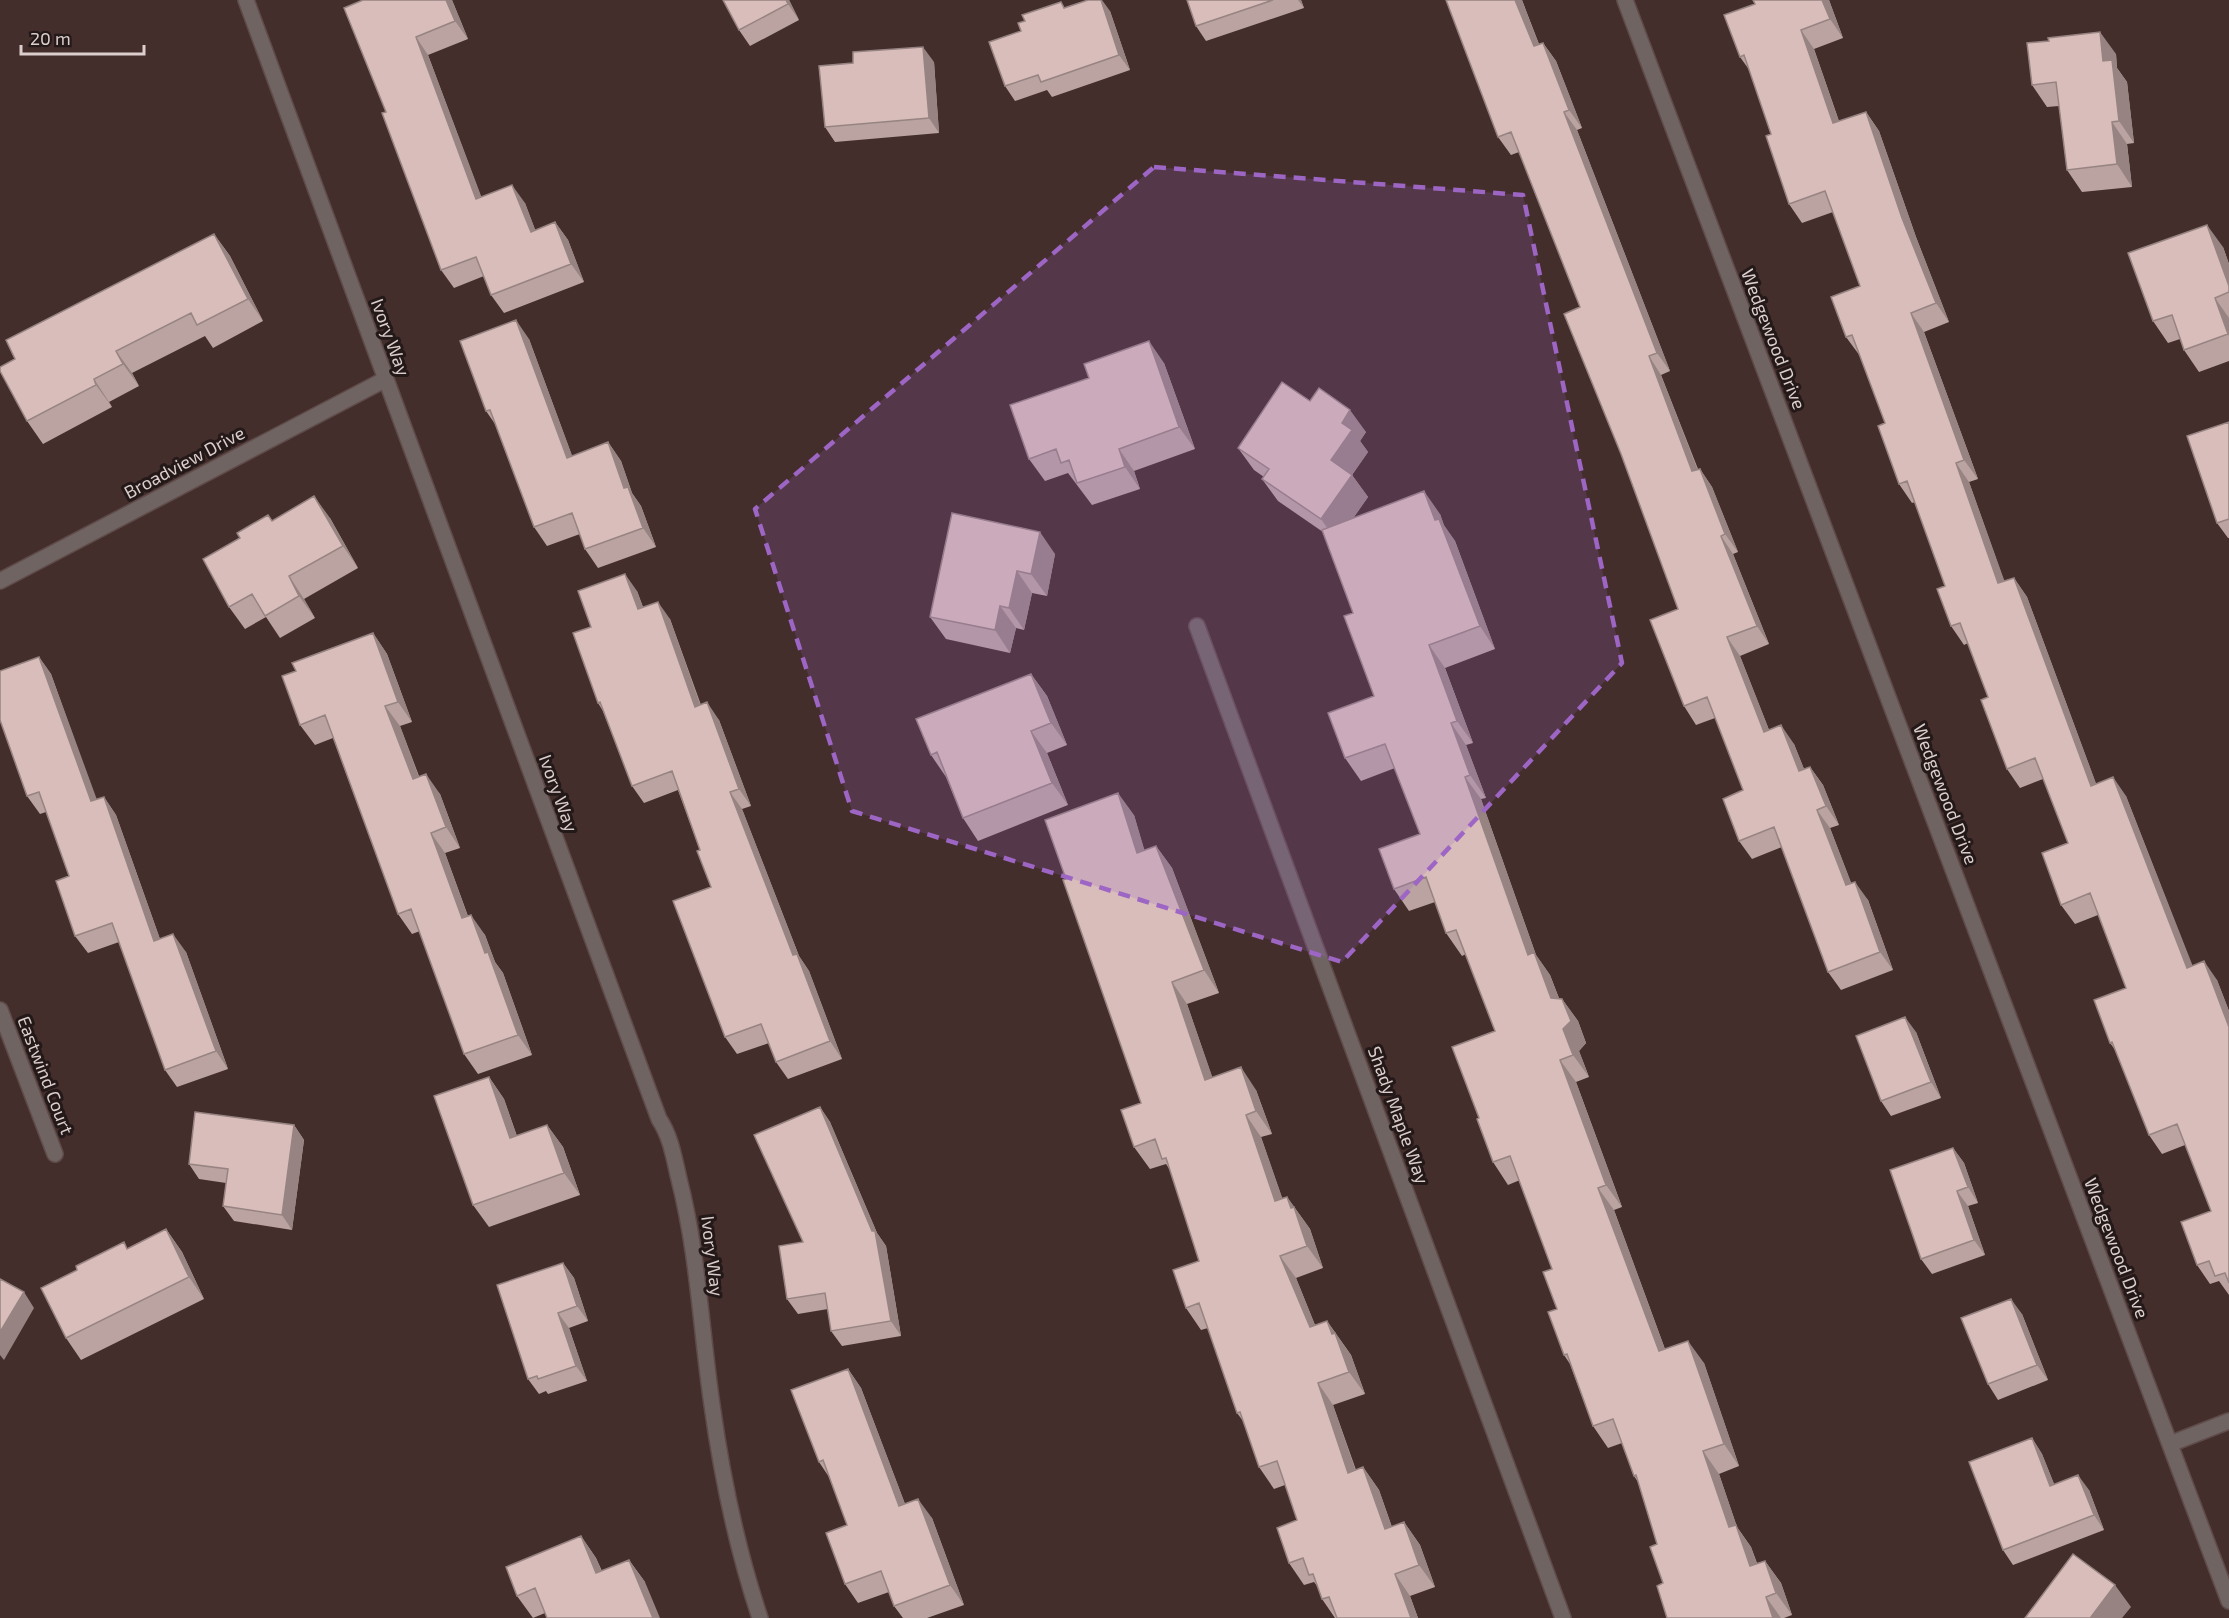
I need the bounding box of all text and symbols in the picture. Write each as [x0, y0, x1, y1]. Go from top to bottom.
scale bar [21, 18, 144, 56]
text: 20 m [30, 27, 71, 49]
street label: Wedgewood Drive [1737, 266, 1811, 412]
street label: Ivory Way [367, 295, 415, 379]
street label: Broadview Drive [120, 421, 248, 503]
street label: Wedgewood Drive [1909, 721, 1983, 867]
street label: Ivory Way [535, 751, 583, 835]
street label: Eastwind Court [13, 1013, 79, 1137]
street label: Shady Maple Way [1364, 1043, 1434, 1187]
street label: Wedgewood Drive [2080, 1175, 2154, 1321]
street label: Ivory Way [697, 1215, 729, 1298]

